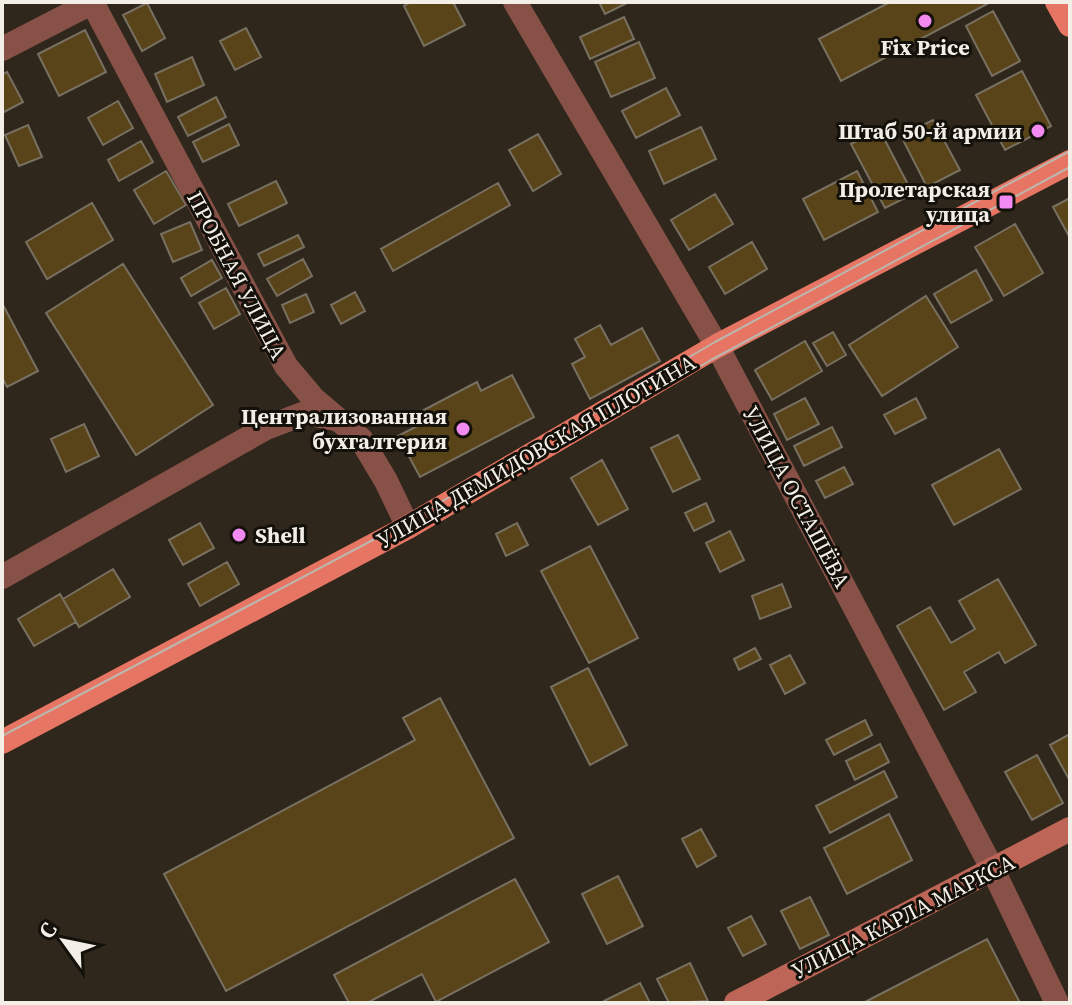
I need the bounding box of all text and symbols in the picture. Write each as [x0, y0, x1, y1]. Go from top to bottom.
marker: Fix Price [916, 12, 934, 30]
place label: Fix Price [880, 32, 970, 62]
place label: Штаб 50-й армии [838, 116, 1022, 146]
marker: Штаб 50-й армии [1029, 122, 1047, 140]
place label: Пролетарская улица [839, 174, 990, 229]
street label: ПРОБНАЯ УЛИЦА [180, 186, 294, 365]
marker: Пролетарская улица [997, 193, 1015, 211]
street label: УЛИЦА ДЕМИДОВСКАЯ ПЛОТИНА [371, 347, 701, 555]
place label: Централизованная бухгалтерия [241, 401, 447, 456]
street label: УЛИЦА ОСТАШЁВА [736, 401, 858, 594]
marker: Централизованная бухгалтерия [454, 420, 472, 438]
place label: Shell [255, 520, 306, 550]
marker: Shell [230, 526, 248, 544]
street label: УЛИЦА КАРЛА МАРКСА [786, 847, 1020, 985]
north arrow [24, 901, 104, 981]
text: С [31, 916, 64, 944]

